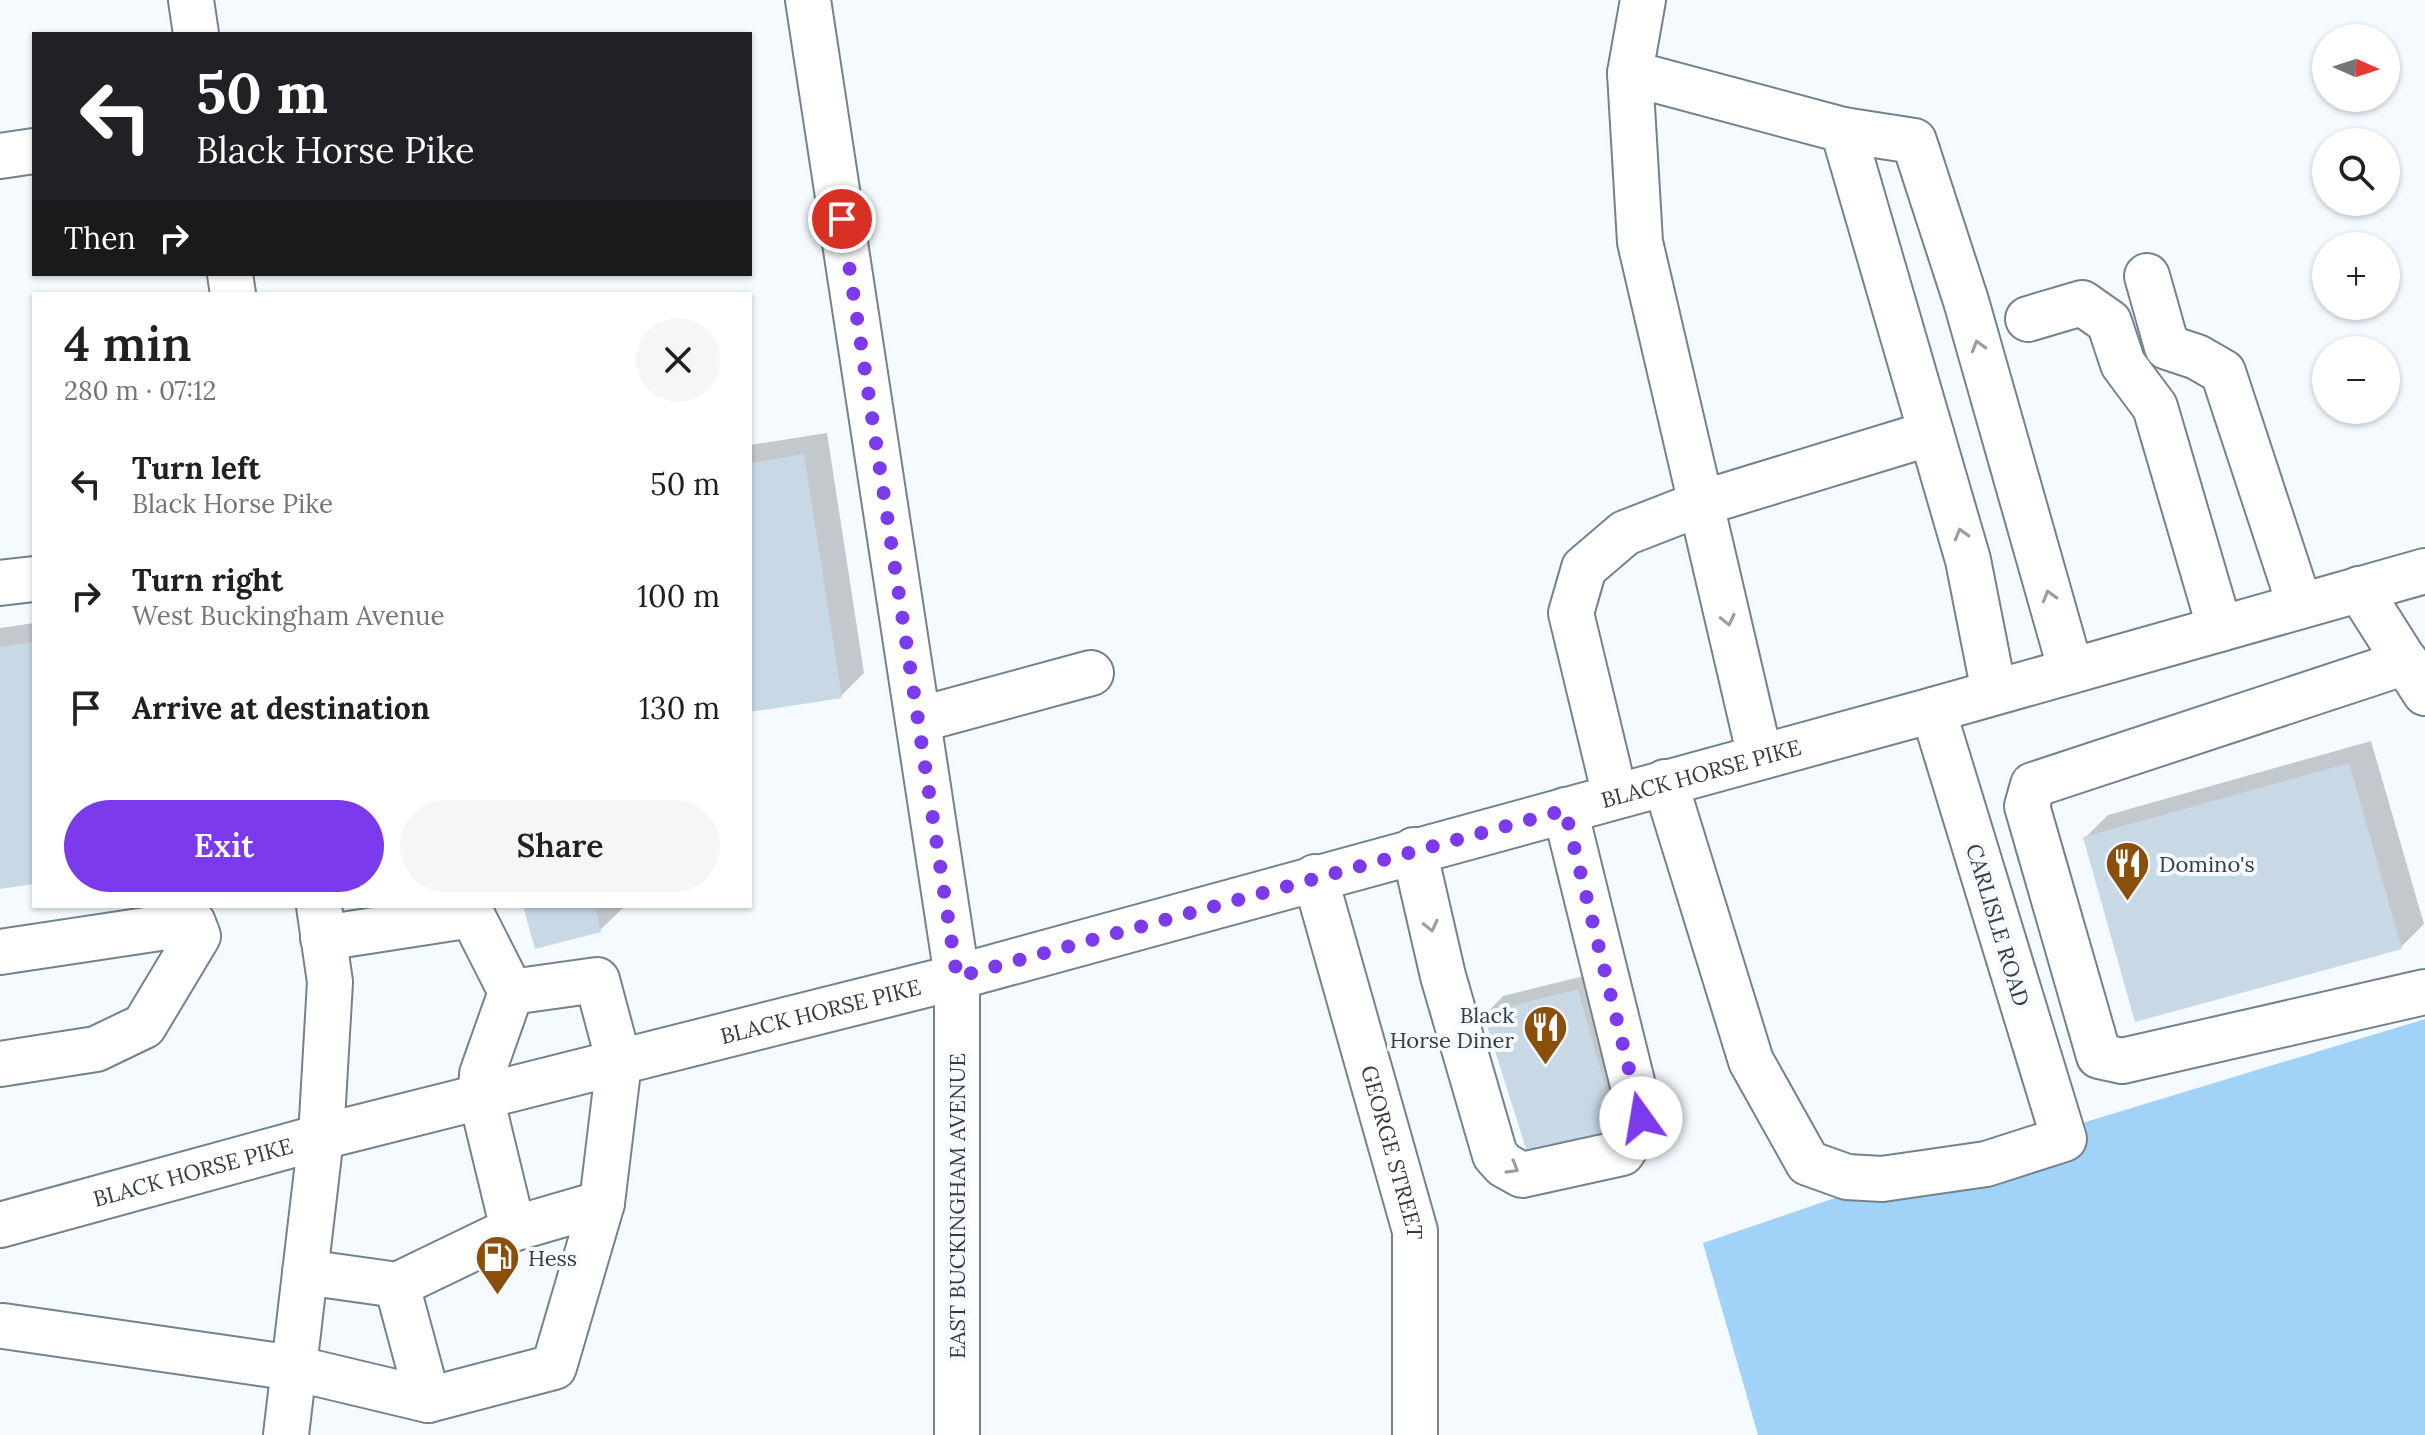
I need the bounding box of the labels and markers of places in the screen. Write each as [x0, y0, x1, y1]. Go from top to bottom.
pin [808, 185, 876, 253]
restaurant icon: Domino's [2104, 840, 2152, 903]
place label: Domino's [2159, 850, 2255, 878]
place label: Black Horse Diner [1390, 1001, 1514, 1054]
restaurant icon: Black Horse Diner [1521, 1004, 1569, 1067]
fuel station icon: Hess [473, 1234, 521, 1297]
place label: Hess [528, 1244, 577, 1272]

